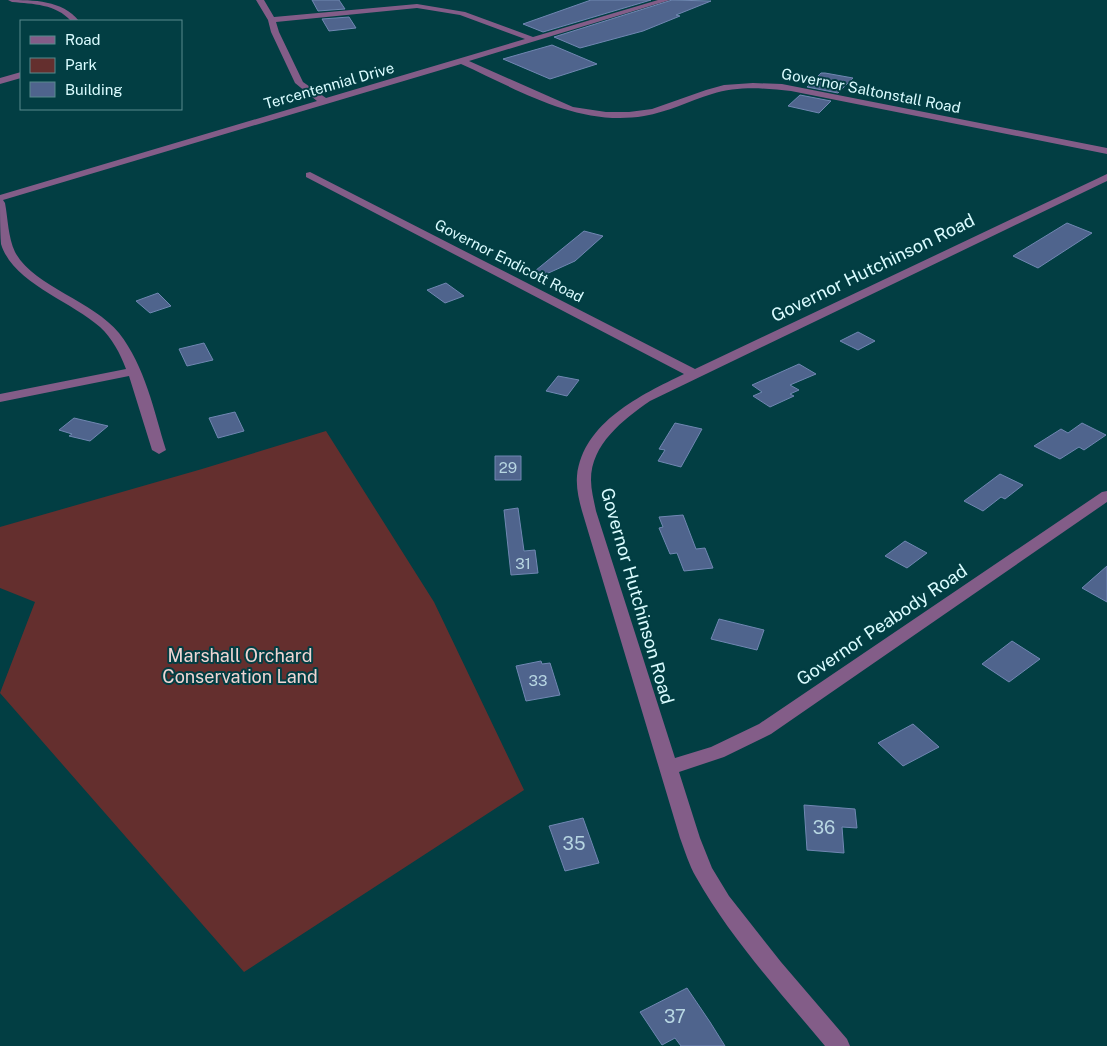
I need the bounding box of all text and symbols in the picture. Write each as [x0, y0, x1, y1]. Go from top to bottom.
legend [20, 20, 182, 110]
text: Road [65, 31, 101, 48]
text: Park [65, 56, 97, 73]
street label: Tercentennial Drive [262, 59, 396, 112]
street label: Governor Saltonstall Road [780, 65, 962, 116]
text: Building [65, 81, 123, 98]
street label: Governor Hutchinson Road [768, 209, 978, 326]
street label: Governor Endicott Road [432, 216, 586, 305]
house number: 29 [499, 459, 517, 476]
street label: Governor Hutchinson Road [597, 485, 678, 706]
house number: 31 [515, 555, 531, 572]
street label: Governor Peabody Road [793, 560, 971, 689]
park label: Marshall Orchard Conservation Land [162, 645, 318, 687]
house number: 33 [529, 672, 547, 689]
house number: 36 [813, 817, 835, 838]
house number: 35 [563, 833, 585, 854]
house number: 37 [664, 1006, 686, 1027]

